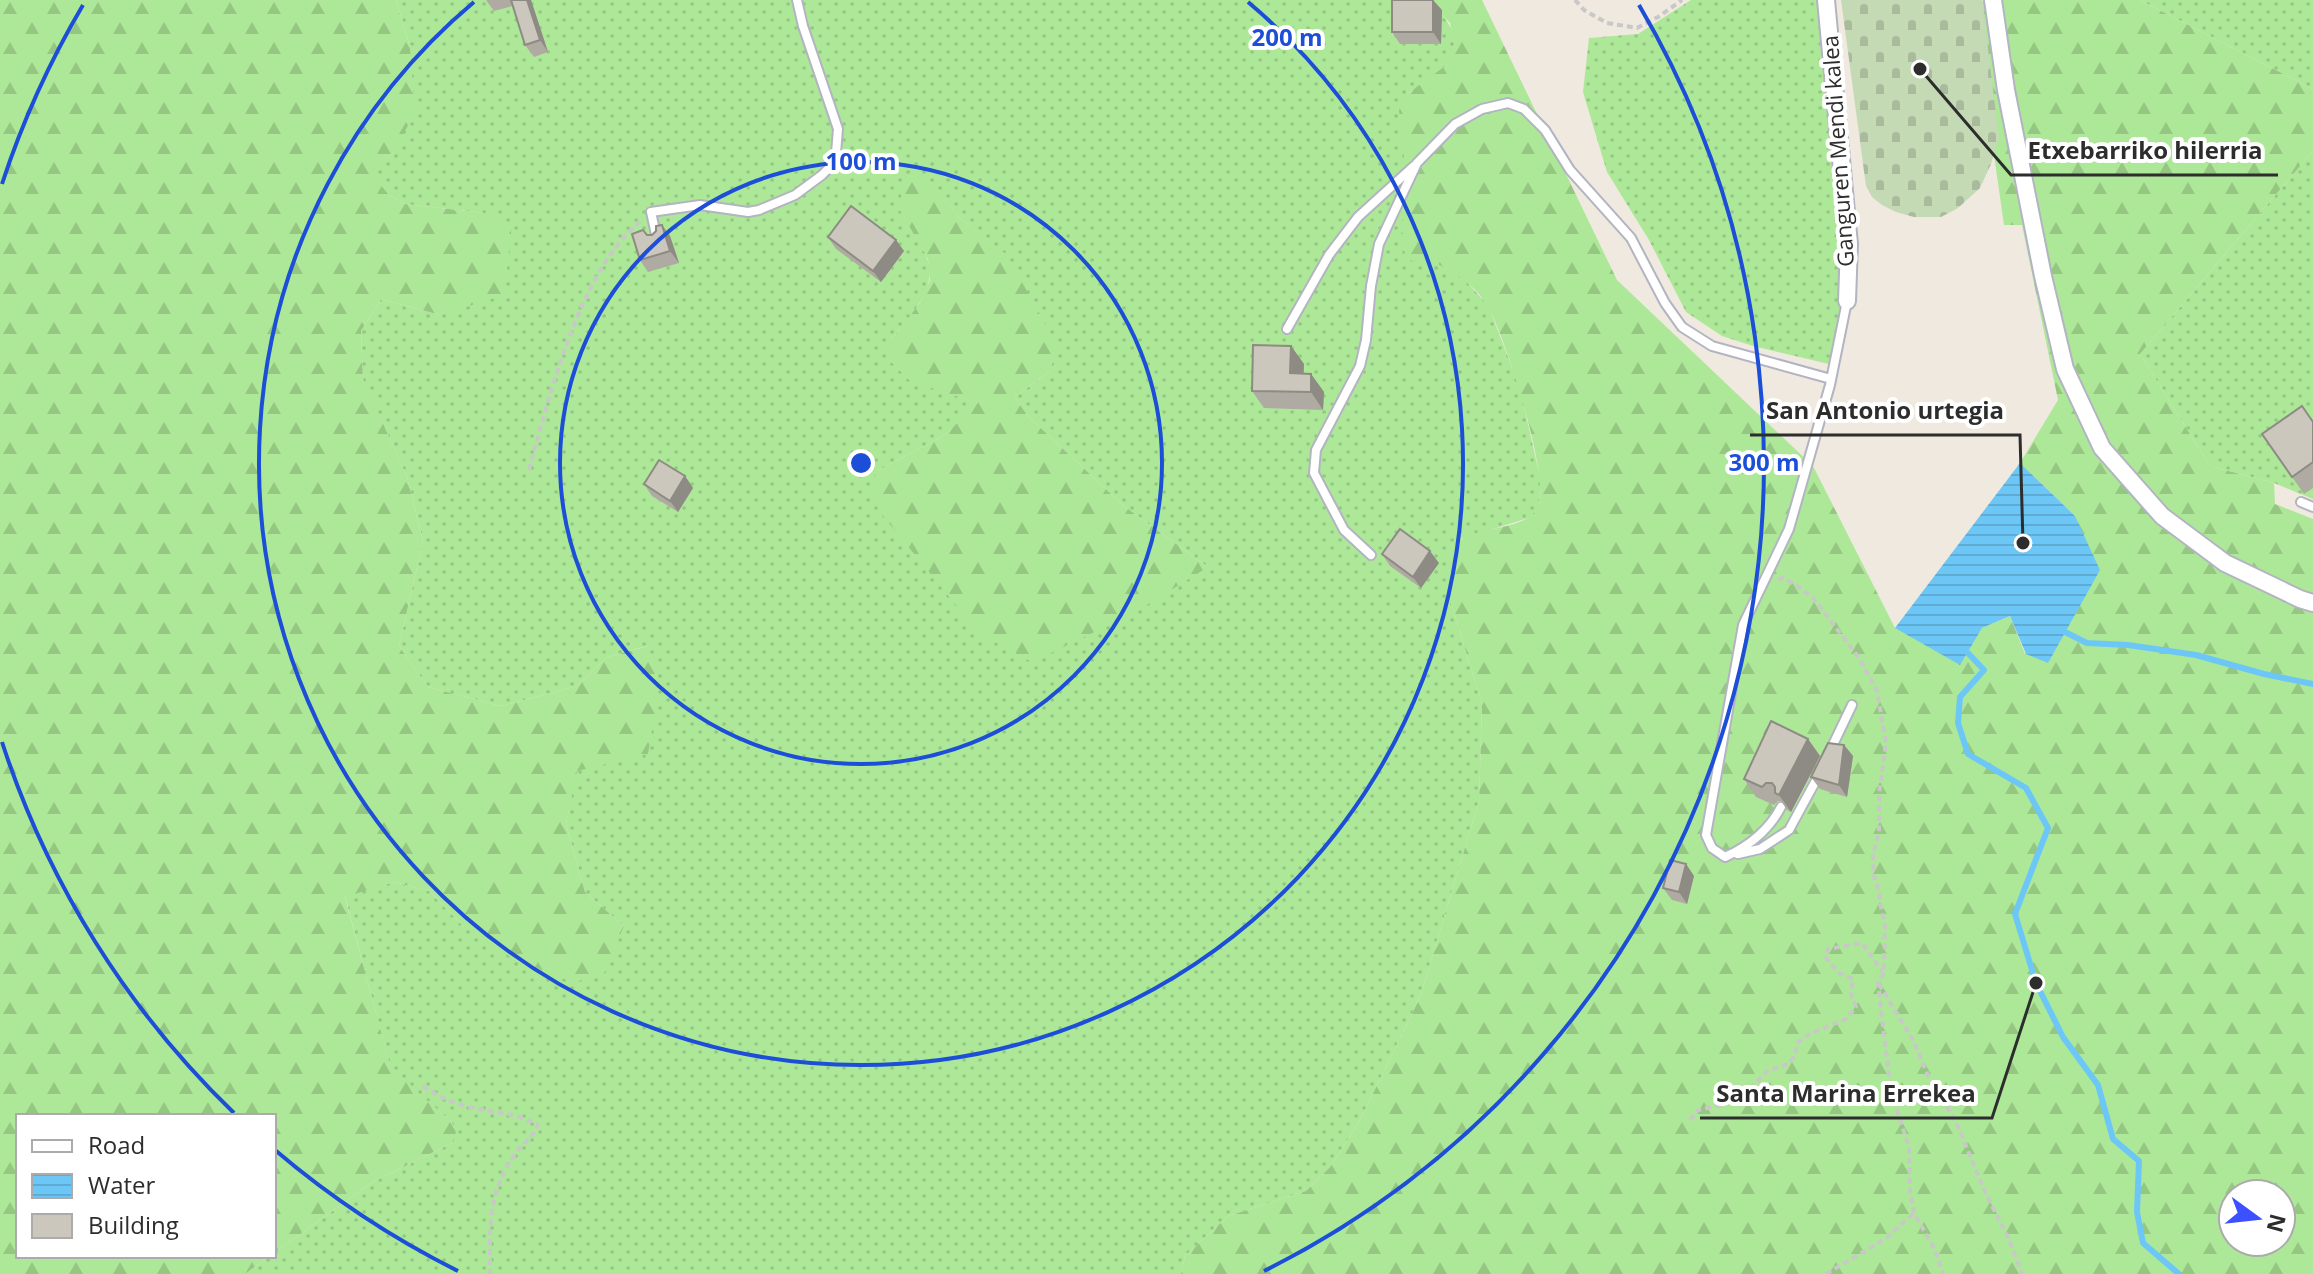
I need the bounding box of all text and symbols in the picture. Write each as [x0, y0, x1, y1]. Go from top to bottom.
text: 200 m [1252, 20, 1322, 53]
street label: Ganguren Mendi kalea [1814, 34, 1860, 268]
callout: Etxebarriko hilerria [2011, 127, 2278, 175]
text: Etxebarriko hilerria [2028, 133, 2262, 166]
text: 100 m [826, 144, 896, 177]
callout: San Antonio urtegia [1750, 387, 2020, 435]
text: San Antonio urtegia [1766, 393, 2004, 426]
text: 300 m [1729, 445, 1799, 478]
centre of rings [847, 449, 875, 477]
callout: Santa Marina Errekea [1700, 1070, 1992, 1118]
text: Santa Marina Errekea [1716, 1076, 1976, 1109]
legend [16, 1114, 276, 1258]
text: Road [88, 1128, 145, 1161]
text: Water [88, 1168, 156, 1201]
north arrow [2217, 1178, 2297, 1258]
text: Building [88, 1208, 179, 1241]
text: N [2260, 1211, 2294, 1236]

